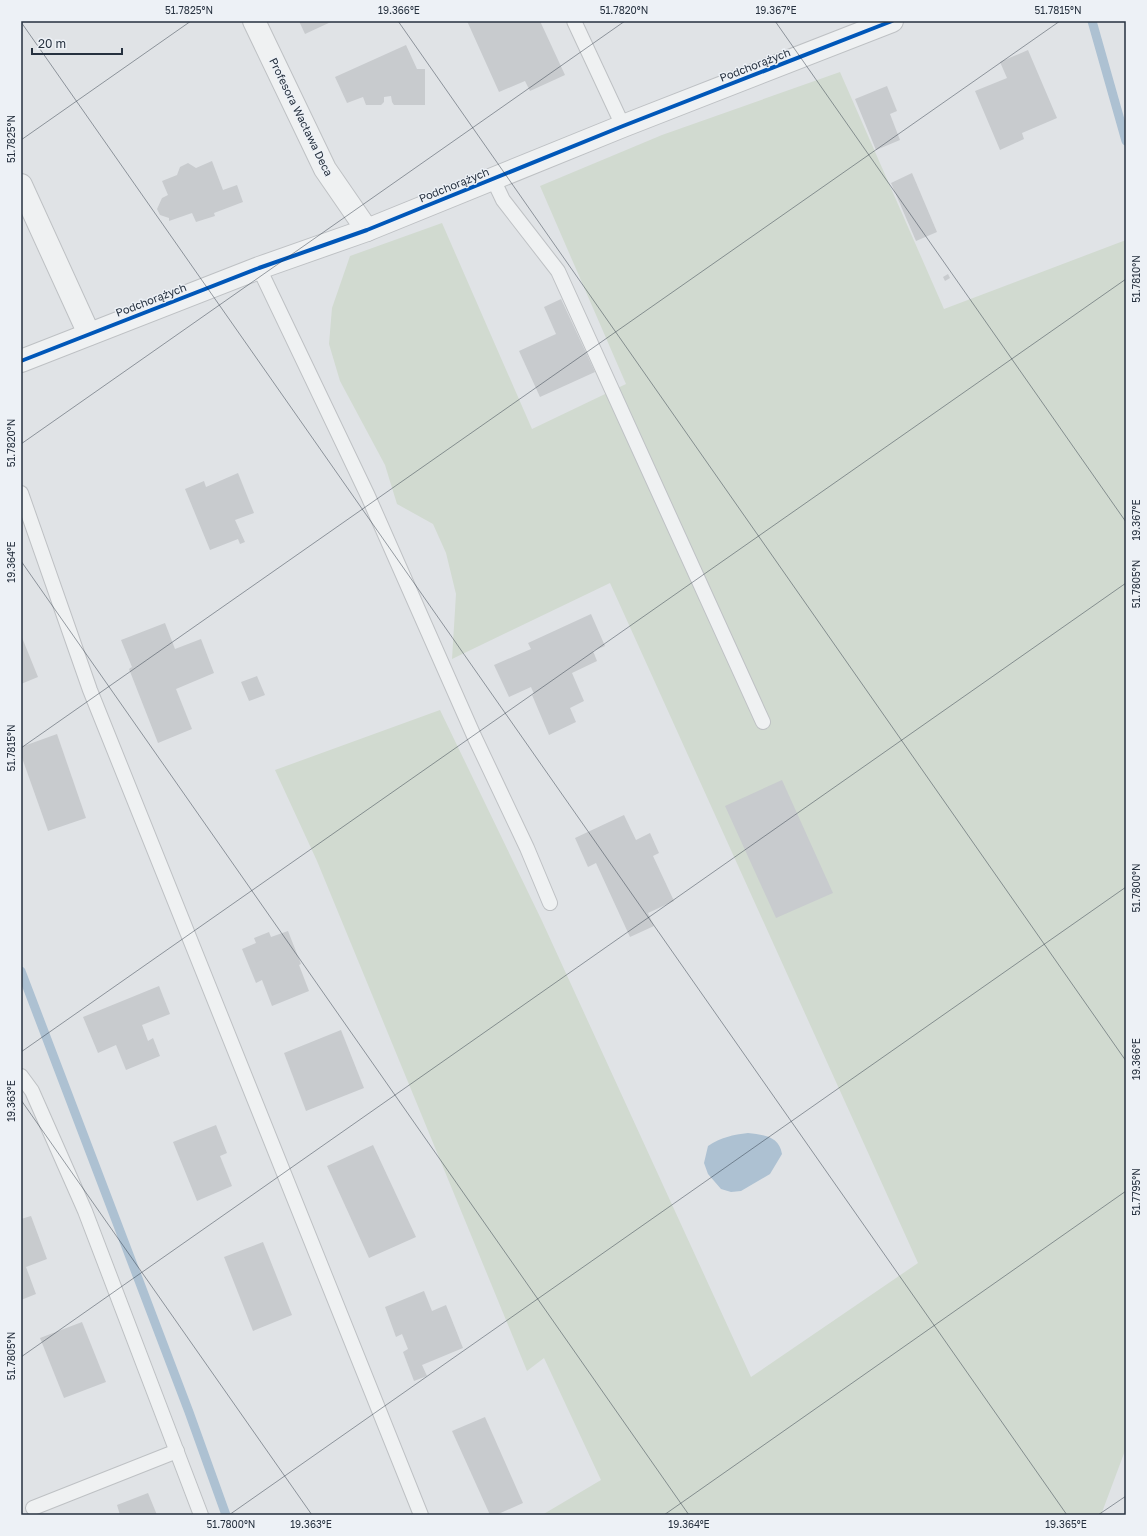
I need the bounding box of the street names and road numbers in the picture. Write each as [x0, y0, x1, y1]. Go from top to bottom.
street label: Podchorążych [718, 45, 792, 84]
street label: Profesora Wacława Deca [267, 56, 336, 178]
street label: Podchorążych [417, 165, 491, 205]
street label: Podchorążych [114, 280, 188, 319]

